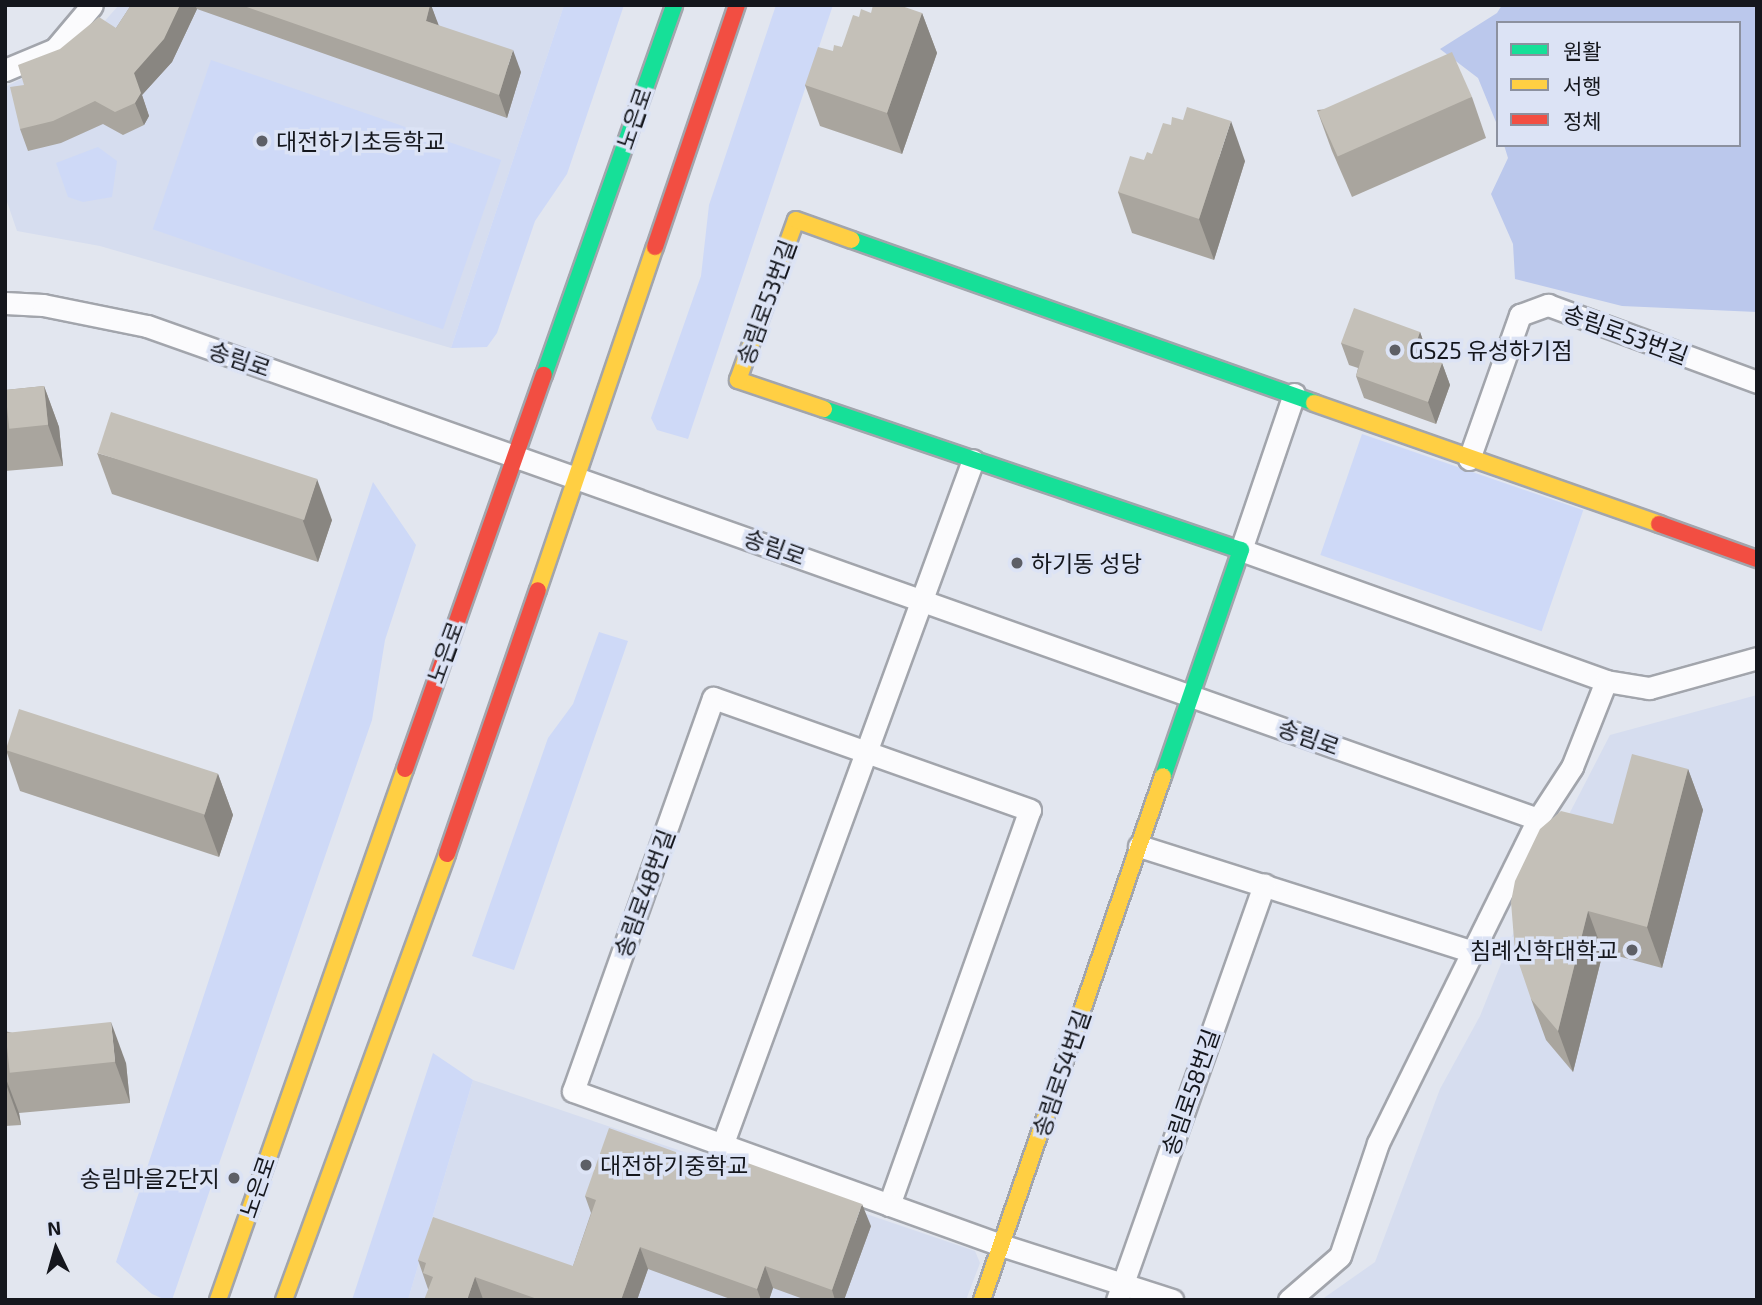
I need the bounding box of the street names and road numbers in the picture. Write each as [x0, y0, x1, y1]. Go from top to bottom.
street label: 노은로 [611, 83, 657, 153]
street label: 송림로53번길 [731, 236, 801, 368]
street label: 송림로53번길 [1560, 299, 1692, 369]
street label: 송림로 [205, 336, 275, 382]
street label: 송림로 [740, 523, 810, 571]
street label: 노은로 [421, 617, 469, 687]
street label: 송림로 [1274, 713, 1344, 761]
street label: 송림로48번길 [608, 825, 680, 961]
street label: 송림로54번길 [1026, 1006, 1096, 1140]
street label: 송림로58번길 [1155, 1025, 1225, 1159]
street label: 노은로 [234, 1152, 280, 1222]

